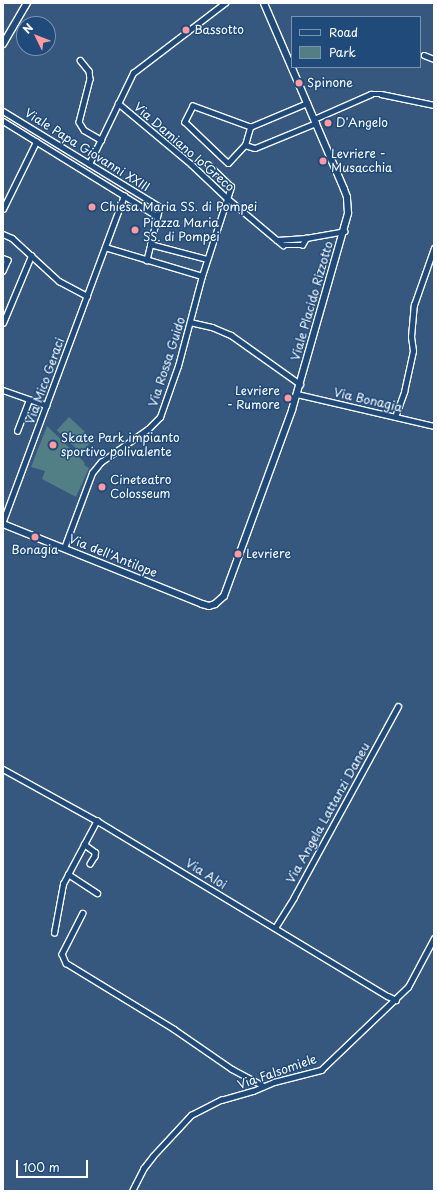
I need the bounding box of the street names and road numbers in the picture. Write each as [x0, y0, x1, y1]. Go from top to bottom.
street label: Via Damiano lo Greco [131, 99, 237, 195]
street label: Viale Papa Giovanni XXIII [21, 105, 153, 195]
street label: Viale Placido Rizzotto [288, 240, 336, 362]
street label: Via Rossa Guido [146, 315, 188, 409]
street label: Via Mico Geraci [22, 335, 68, 427]
street label: Via Bonagia [332, 385, 404, 415]
street label: Via dell'Antilope [67, 532, 159, 580]
street label: Via Angela Lattanzi Daneu [284, 741, 372, 885]
street label: Via Aloi [183, 856, 229, 892]
street label: Via Falsomiele [236, 1052, 318, 1092]

